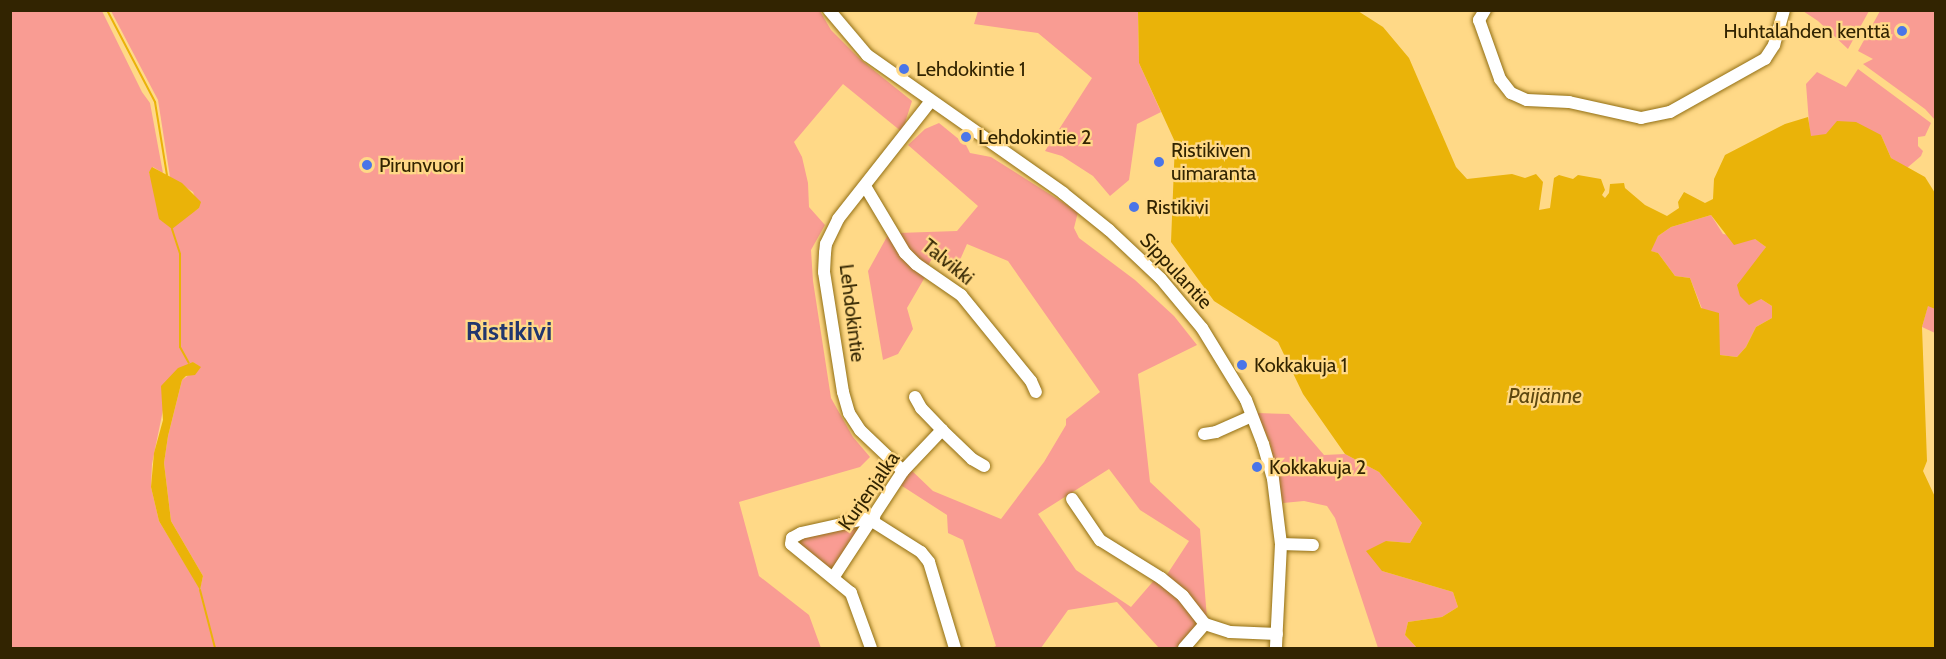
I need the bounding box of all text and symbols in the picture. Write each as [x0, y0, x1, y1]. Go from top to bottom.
place label: Huhtalahden kenttä [1724, 19, 1890, 43]
marker: Huhtalahden kenttä [1895, 24, 1909, 38]
place label: Lehdokintie 1 [916, 57, 1025, 81]
marker: Lehdokintie 1 [897, 62, 911, 76]
place label: Lehdokintie 2 [978, 125, 1091, 149]
marker: Lehdokintie 2 [959, 130, 973, 144]
place label: Ristikiven uimaranta [1171, 138, 1256, 185]
place label: Pirunvuori [379, 153, 464, 177]
marker: Ristikiven uimaranta [1152, 155, 1166, 169]
marker: Pirunvuori [360, 158, 374, 172]
place label: Ristikivi [1146, 195, 1209, 219]
marker: Ristikivi [1127, 200, 1141, 214]
street label: Sippulantie [1135, 228, 1217, 314]
street label: Talvikki [917, 234, 979, 290]
street label: Lehdokintie [834, 263, 870, 363]
district label: Ristikivi [466, 316, 552, 348]
place label: Kokkakuja 1 [1254, 353, 1347, 377]
marker: Kokkakuja 1 [1235, 358, 1249, 372]
water label: Päijänne [1508, 383, 1582, 409]
street label: Kurjenjalka [833, 447, 905, 535]
place label: Kokkakuja 2 [1269, 455, 1366, 479]
marker: Kokkakuja 2 [1250, 460, 1264, 474]

